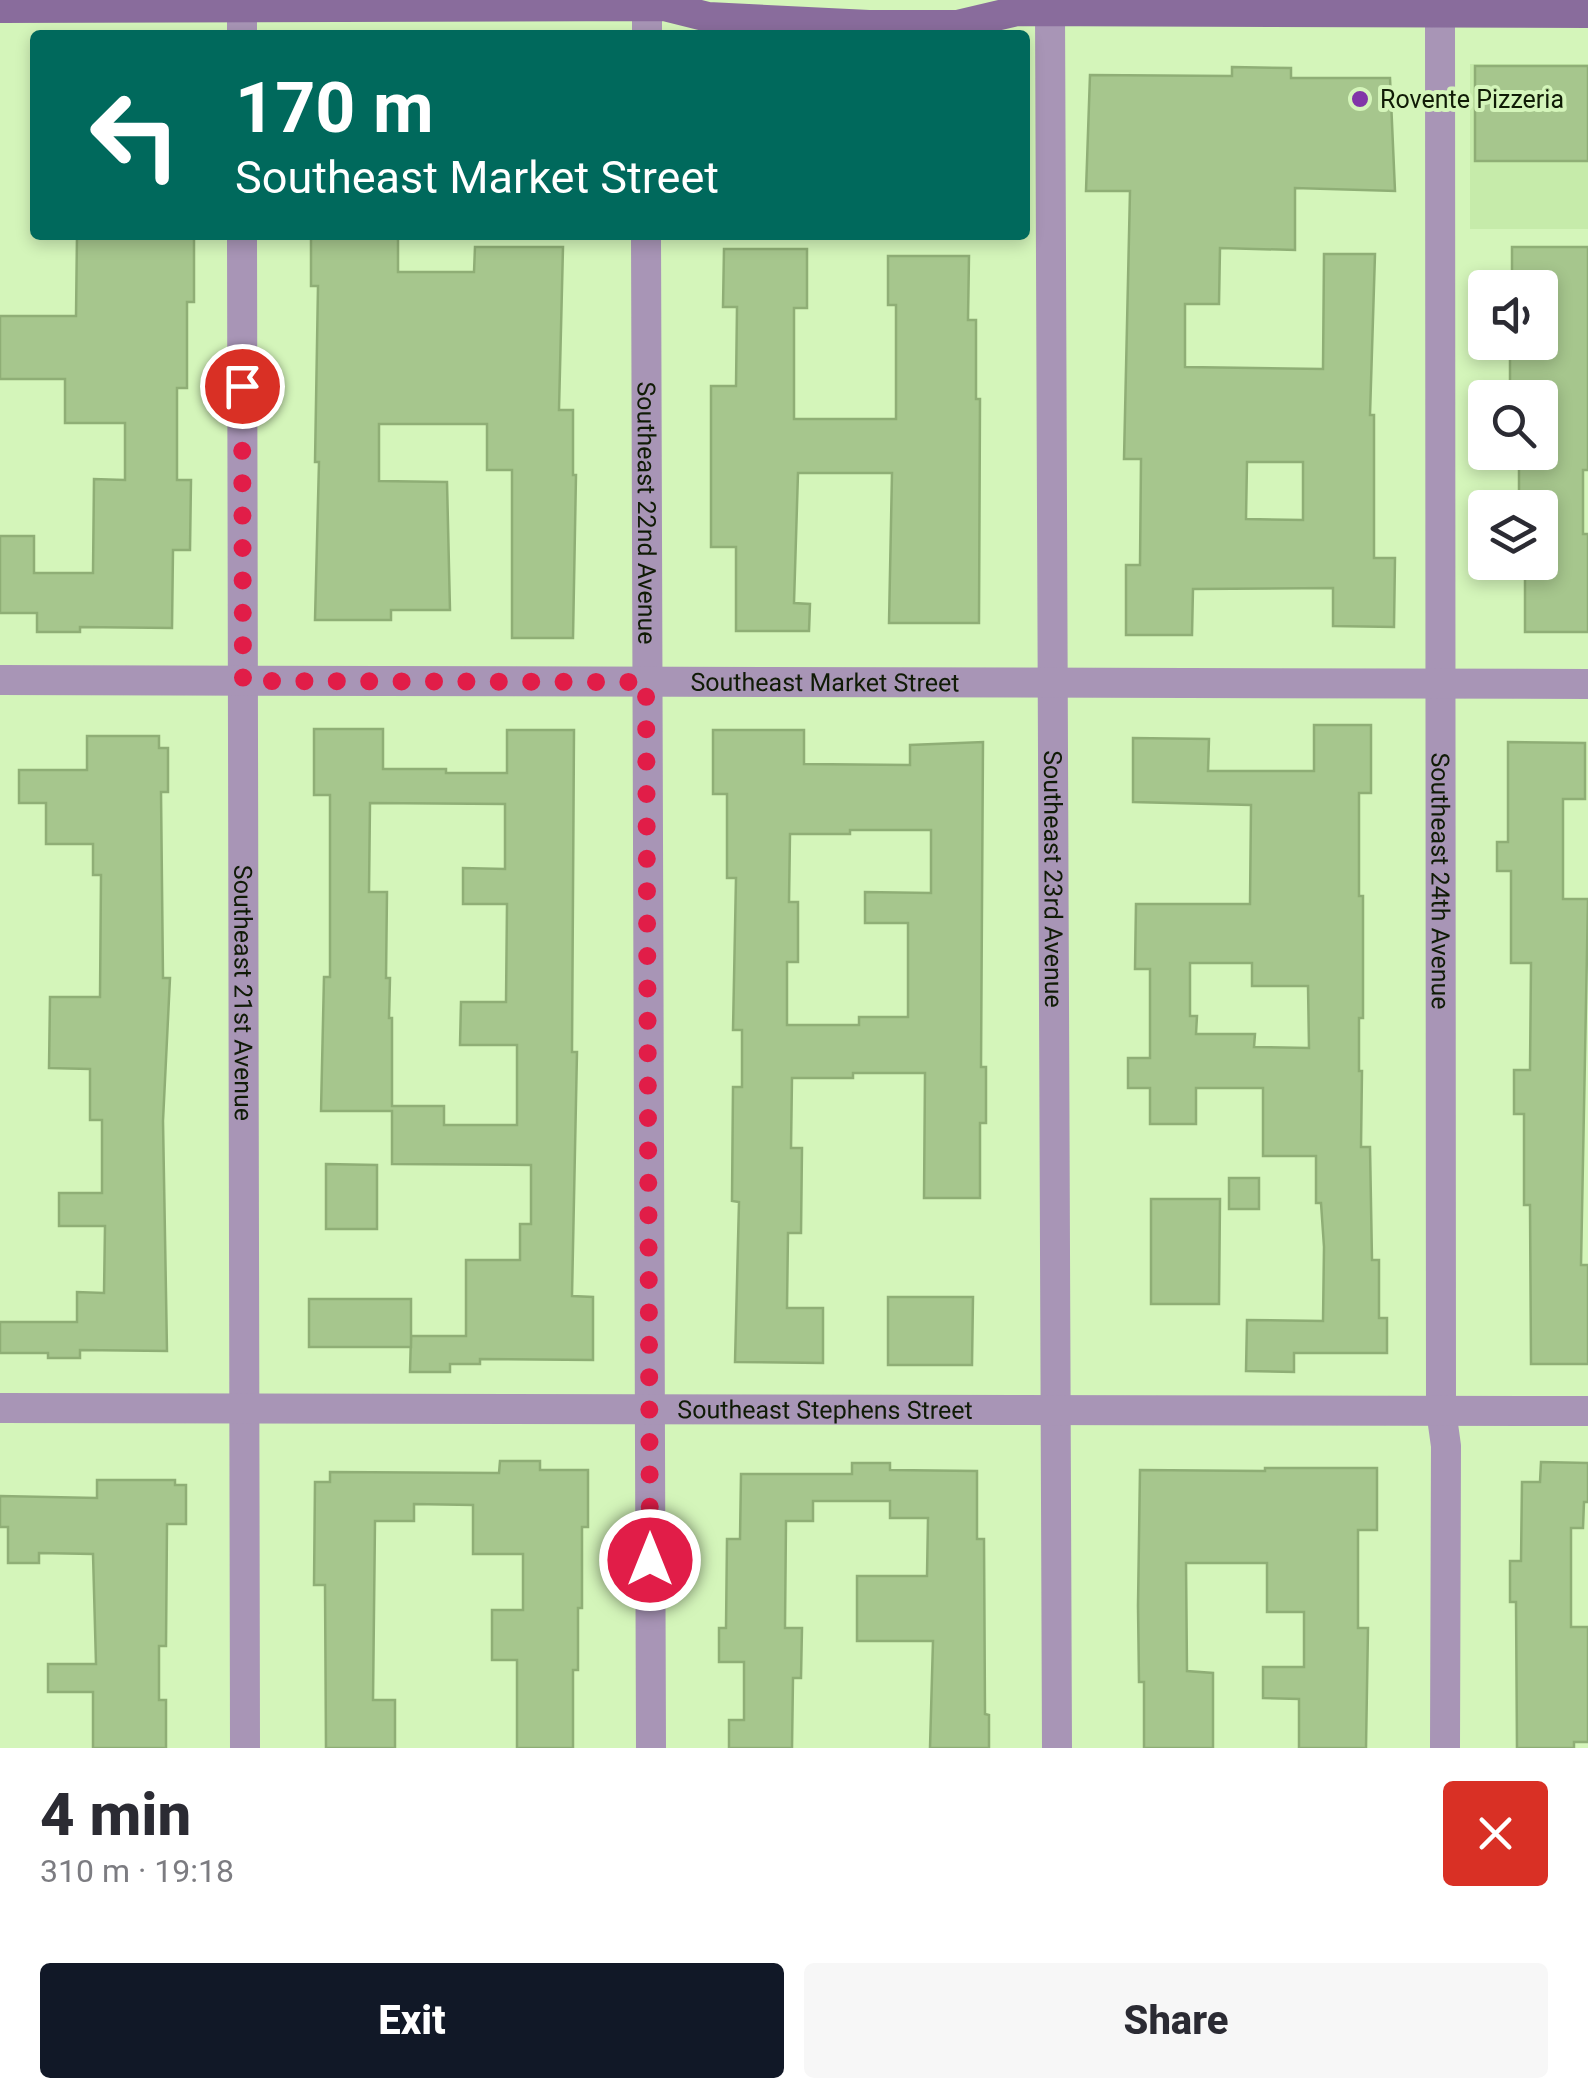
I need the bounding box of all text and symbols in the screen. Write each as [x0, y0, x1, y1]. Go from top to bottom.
text: 170 m [235, 67, 434, 149]
icon: left [70, 70, 200, 200]
place label: Rovente Pizzeria [1380, 85, 1564, 114]
marker: Rovente Pizzeria [1349, 88, 1371, 110]
text: Southeast Market Street [235, 151, 719, 204]
map controls [1468, 270, 1558, 580]
button: sound [1468, 270, 1558, 360]
pin [200, 344, 285, 429]
icon: arrive [215, 359, 270, 414]
button: search [1468, 380, 1558, 470]
street label: Southeast 22nd Avenue [631, 381, 661, 645]
button: layers [1468, 490, 1558, 580]
street label: Southeast Market Street [690, 668, 960, 697]
street label: Southeast 23rd Avenue [1038, 750, 1068, 1008]
street label: Southeast 24th Avenue [1426, 752, 1455, 1010]
street label: Southeast 21st Avenue [228, 865, 258, 1121]
street label: Southeast Stephens Street [677, 1395, 973, 1425]
position arrow [598, 1508, 702, 1612]
text: 4 min [40, 1779, 191, 1850]
button: close [1443, 1781, 1548, 1886]
text: 310 m · 19:18 [40, 1852, 234, 1890]
button: Exit [40, 1963, 784, 2078]
button: Share [804, 1963, 1548, 2078]

